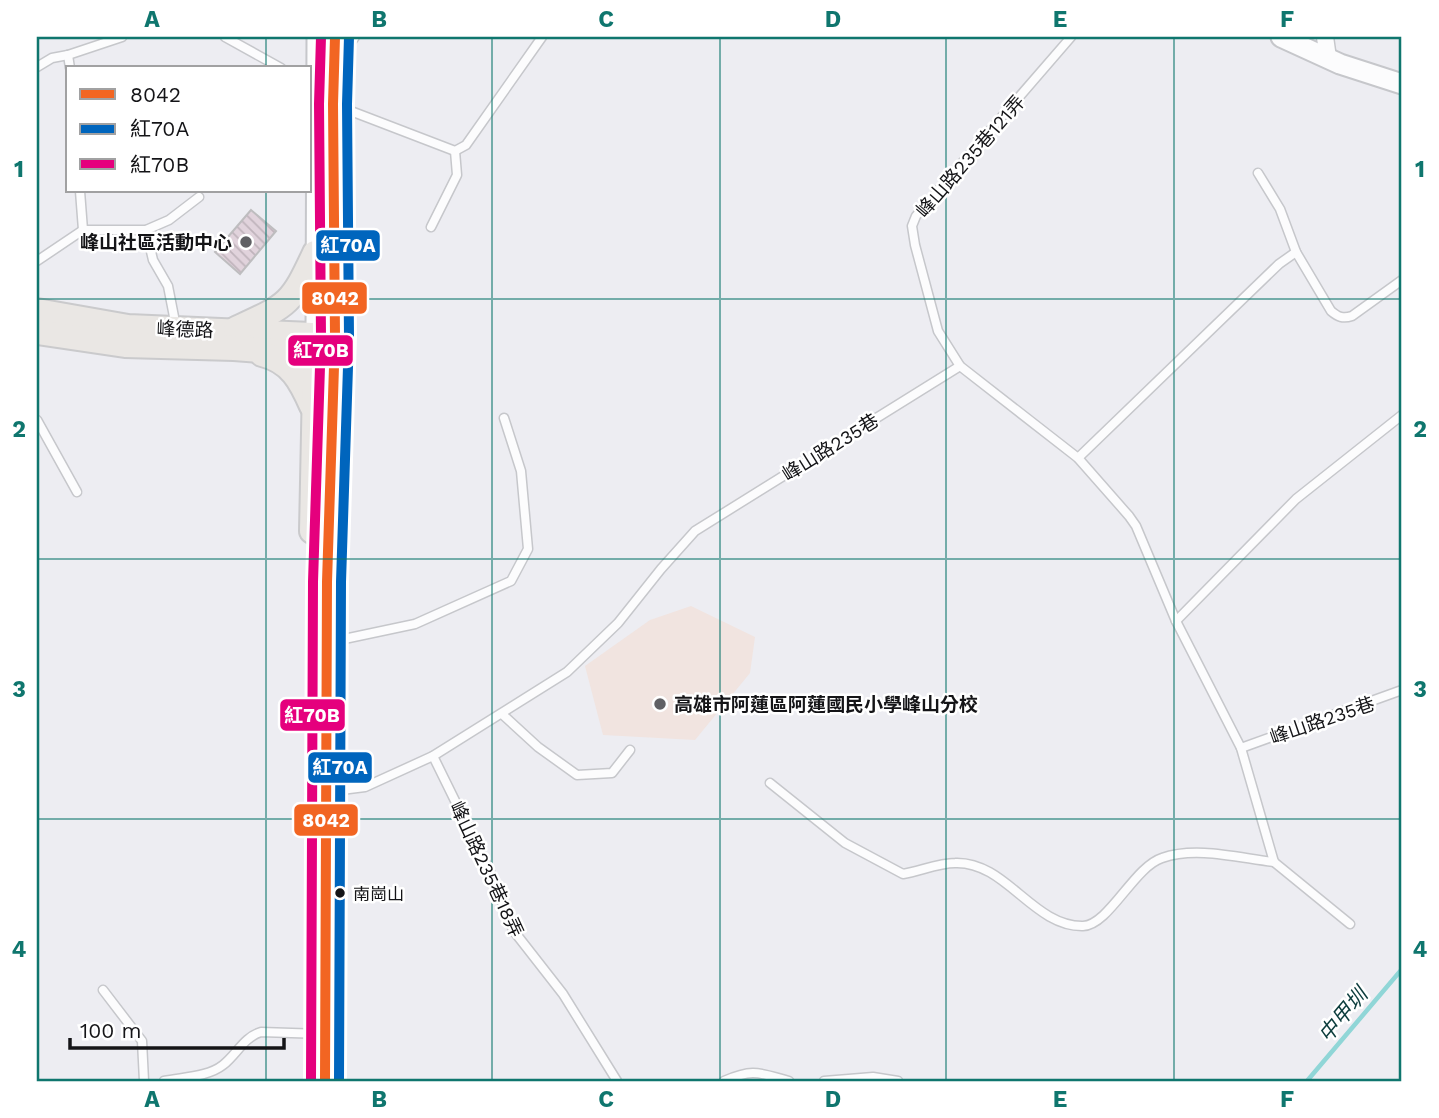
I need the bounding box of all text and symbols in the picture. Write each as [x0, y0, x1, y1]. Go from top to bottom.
text: A [144, 6, 160, 33]
text: B [371, 6, 387, 33]
text: C [598, 6, 614, 33]
text: D [825, 6, 841, 33]
text: E [1053, 6, 1067, 33]
text: F [1280, 6, 1294, 33]
legend [66, 66, 312, 192]
text: 8042 [130, 82, 181, 107]
street label: 峰山路235巷121弄 [911, 91, 1030, 222]
text: 紅70A [130, 116, 189, 141]
text: 紅70B [130, 152, 189, 177]
text: 1 [14, 156, 24, 183]
text: 1 [1415, 156, 1425, 183]
line badge: 紅70A [315, 229, 381, 262]
place label: 峰山社區活動中心 [80, 231, 232, 254]
marker: 峰山社區活動中心 [238, 234, 254, 250]
text: 紅70A [320, 234, 376, 257]
line badge: 8042 [301, 281, 368, 315]
text: 8042 [311, 287, 359, 310]
street label: 峰德路 [156, 317, 214, 342]
line badge: 紅70B [287, 334, 354, 367]
text: 紅70B [293, 339, 349, 362]
street label: 峰山路235巷 [778, 409, 883, 486]
text: 2 [12, 416, 26, 443]
text: 2 [1413, 416, 1427, 443]
text: 3 [12, 676, 26, 703]
text: 3 [1413, 676, 1427, 703]
street label: 峰山路235巷 [1267, 692, 1378, 749]
place label: 高雄市阿蓮區阿蓮國民小學峰山分校 [674, 693, 978, 716]
marker: 高雄市阿蓮區阿蓮國民小學峰山分校 [652, 696, 668, 712]
line badge: 紅70B [279, 698, 346, 732]
text: 紅70B [284, 704, 340, 727]
line badge: 紅70A [307, 751, 373, 784]
text: 紅70A [312, 756, 368, 779]
street label: 峰山路235巷18弄 [445, 798, 528, 941]
line badge: 8042 [293, 803, 359, 837]
text: 8042 [302, 809, 350, 832]
place label: 南崗山 [353, 884, 404, 904]
marker: 南崗山 [333, 886, 347, 900]
text: 4 [12, 936, 27, 963]
text: 4 [1413, 936, 1428, 963]
water label: 中甲圳 [1313, 980, 1374, 1047]
scale bar [70, 1006, 284, 1050]
text: 100 m [80, 1018, 142, 1043]
text: A [144, 1086, 160, 1113]
text: B [371, 1086, 387, 1113]
text: C [598, 1086, 614, 1113]
text: D [825, 1086, 841, 1113]
text: E [1053, 1086, 1067, 1113]
text: F [1280, 1086, 1294, 1113]

